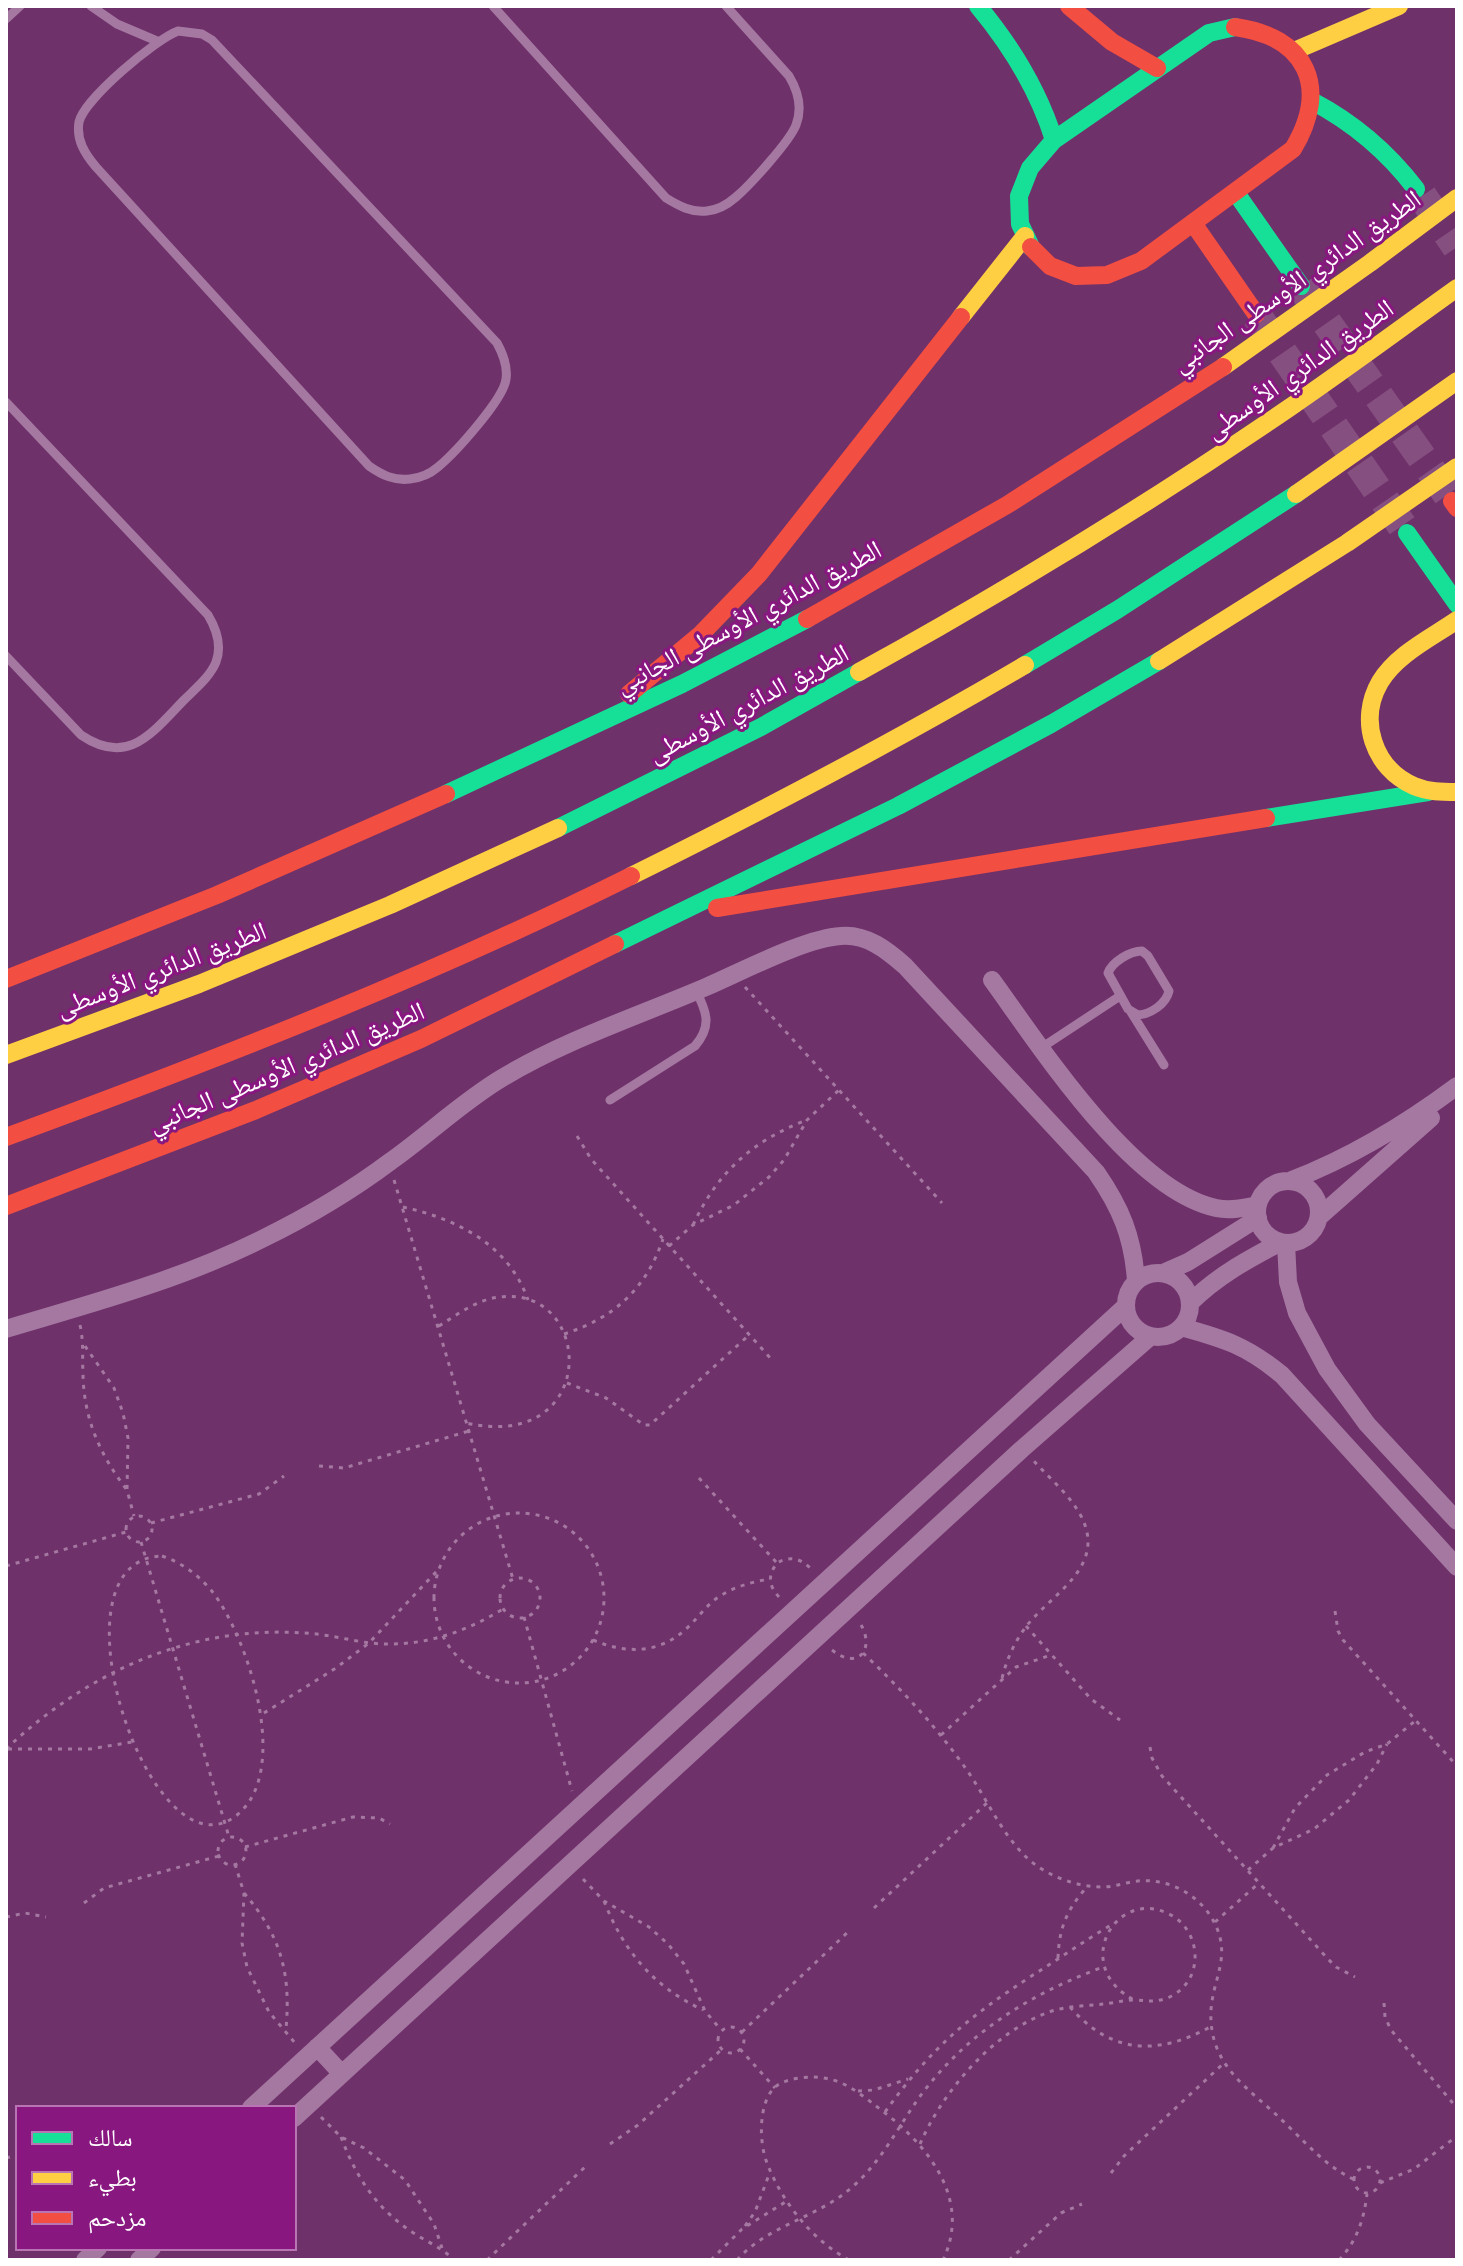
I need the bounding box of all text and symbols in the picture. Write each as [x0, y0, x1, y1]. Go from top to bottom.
street label: الطريق الدائري الأوسطى الجانبي [1165, 183, 1427, 379]
street label: الطريق الدائري الأوسطى [1199, 292, 1399, 446]
street label: الطريق الدائري الأوسطى الجانبي [608, 531, 889, 705]
street label: الطريق الدائري الأوسطى [641, 635, 856, 774]
street label: الطريق الدائري الأوسطى [50, 912, 273, 1028]
street label: الطريق الدائري الأوسطى الجانبي [142, 992, 431, 1144]
legend [16, 2106, 296, 2250]
text: سالك [88, 2121, 133, 2153]
text: بطيء [88, 2161, 137, 2197]
text: مزدحم [88, 2201, 147, 2234]

